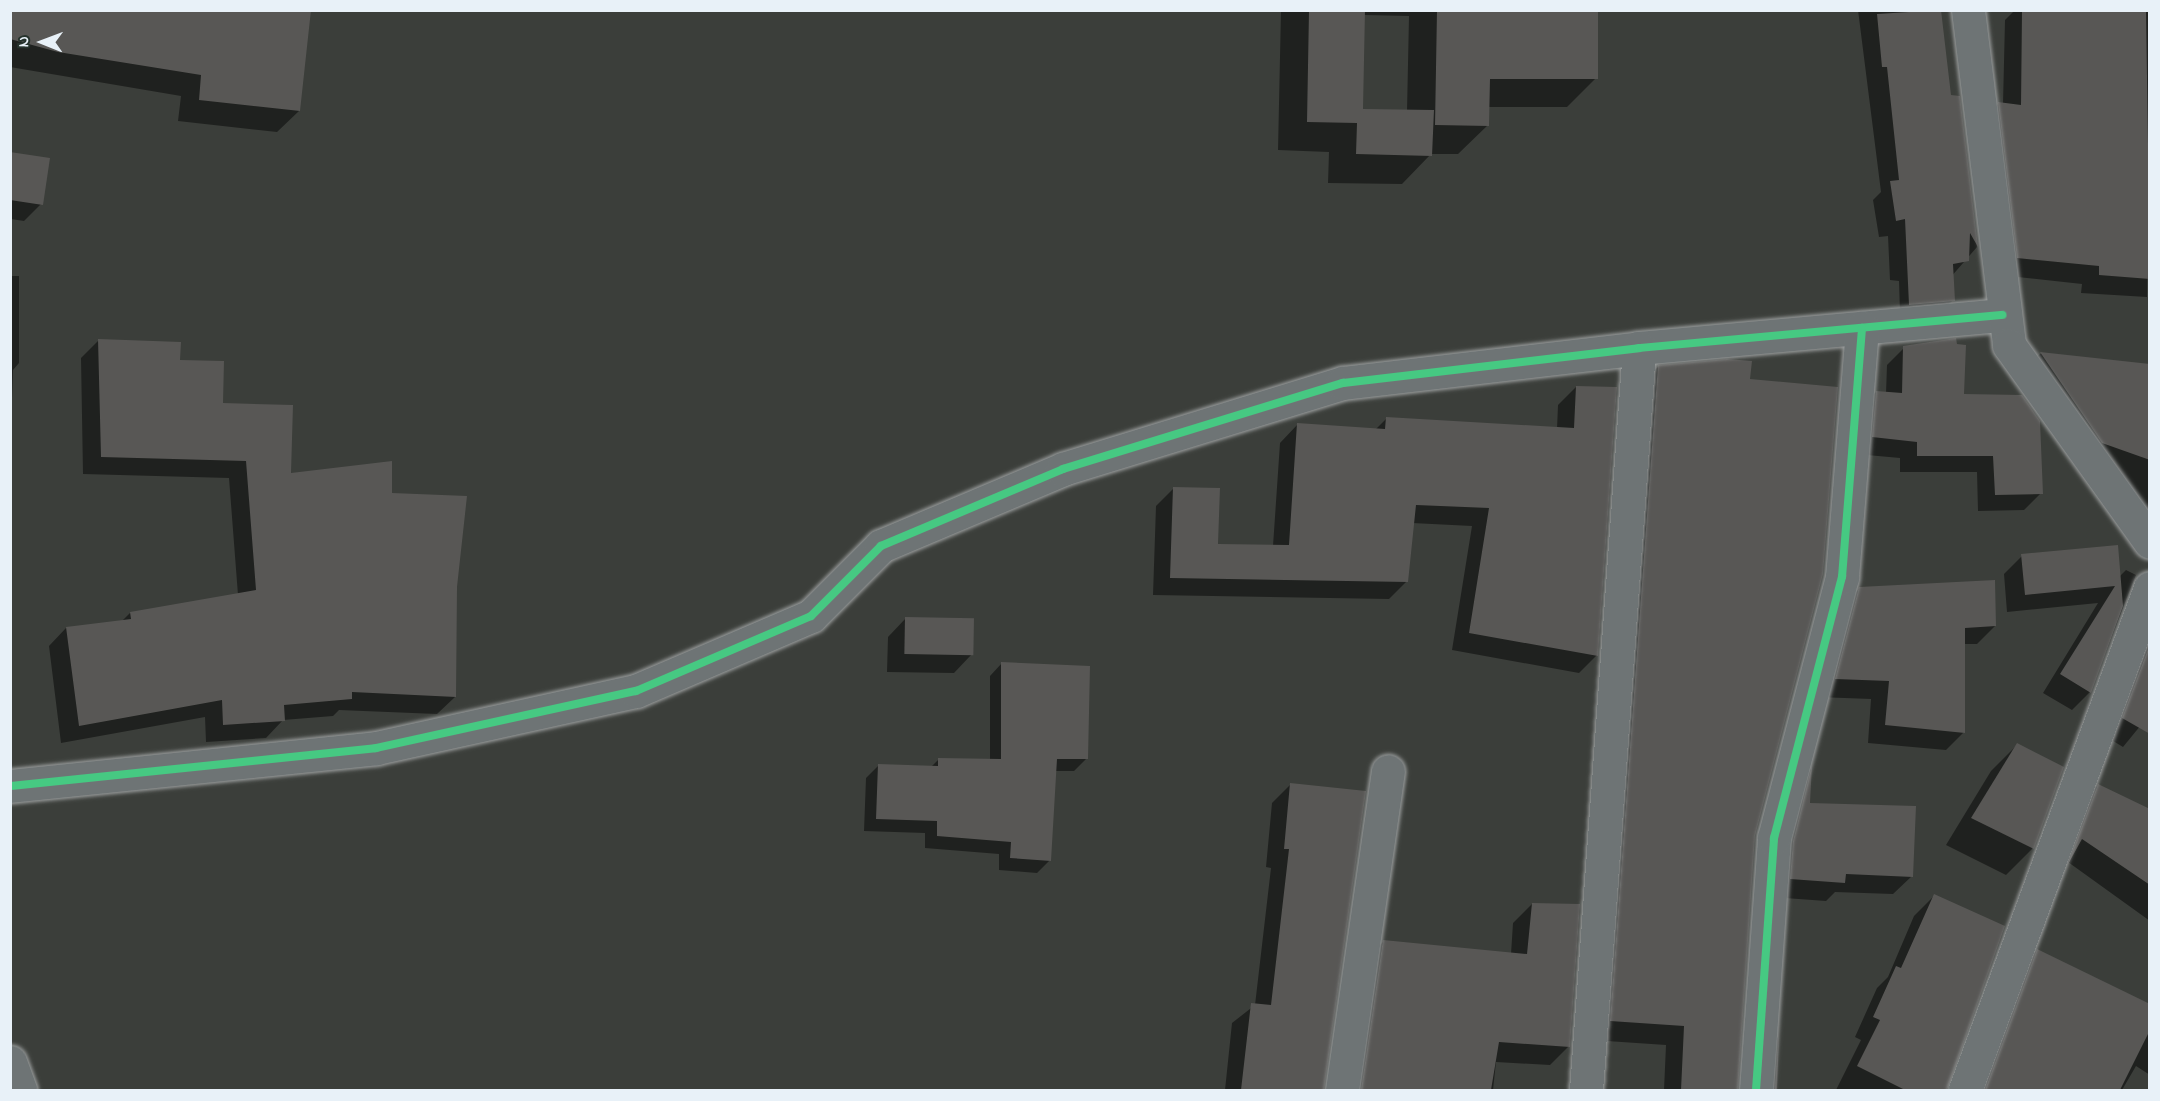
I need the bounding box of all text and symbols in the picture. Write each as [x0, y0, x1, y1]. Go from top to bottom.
north arrow [12, 12, 72, 72]
text: N [12, 36, 36, 47]

